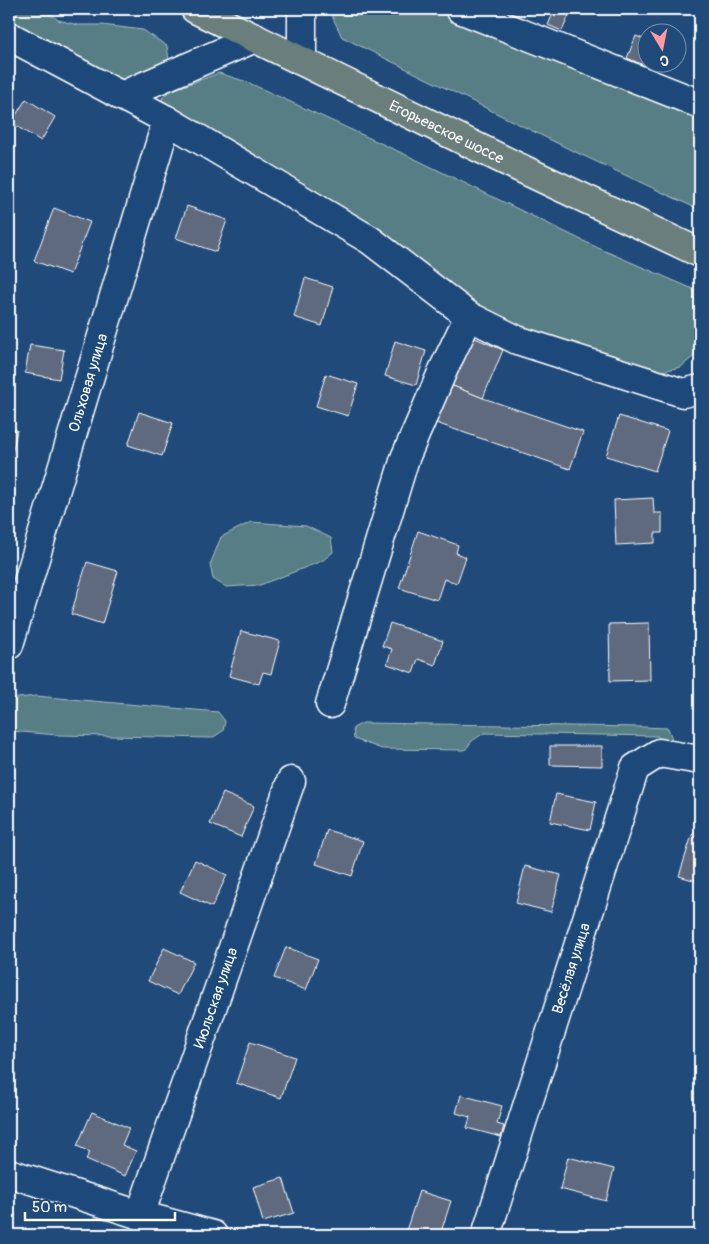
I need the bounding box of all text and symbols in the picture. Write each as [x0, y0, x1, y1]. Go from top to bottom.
north arrow [636, 22, 686, 72]
text: С [658, 51, 670, 69]
street label: Егорьевское шоссе [386, 96, 507, 169]
street label: Ольховая улица [65, 331, 112, 434]
street label: Весёлая улица [548, 921, 595, 1016]
street label: Июльская улица [190, 945, 242, 1051]
scale bar [25, 1189, 175, 1221]
text: 50 m [32, 1198, 67, 1217]

